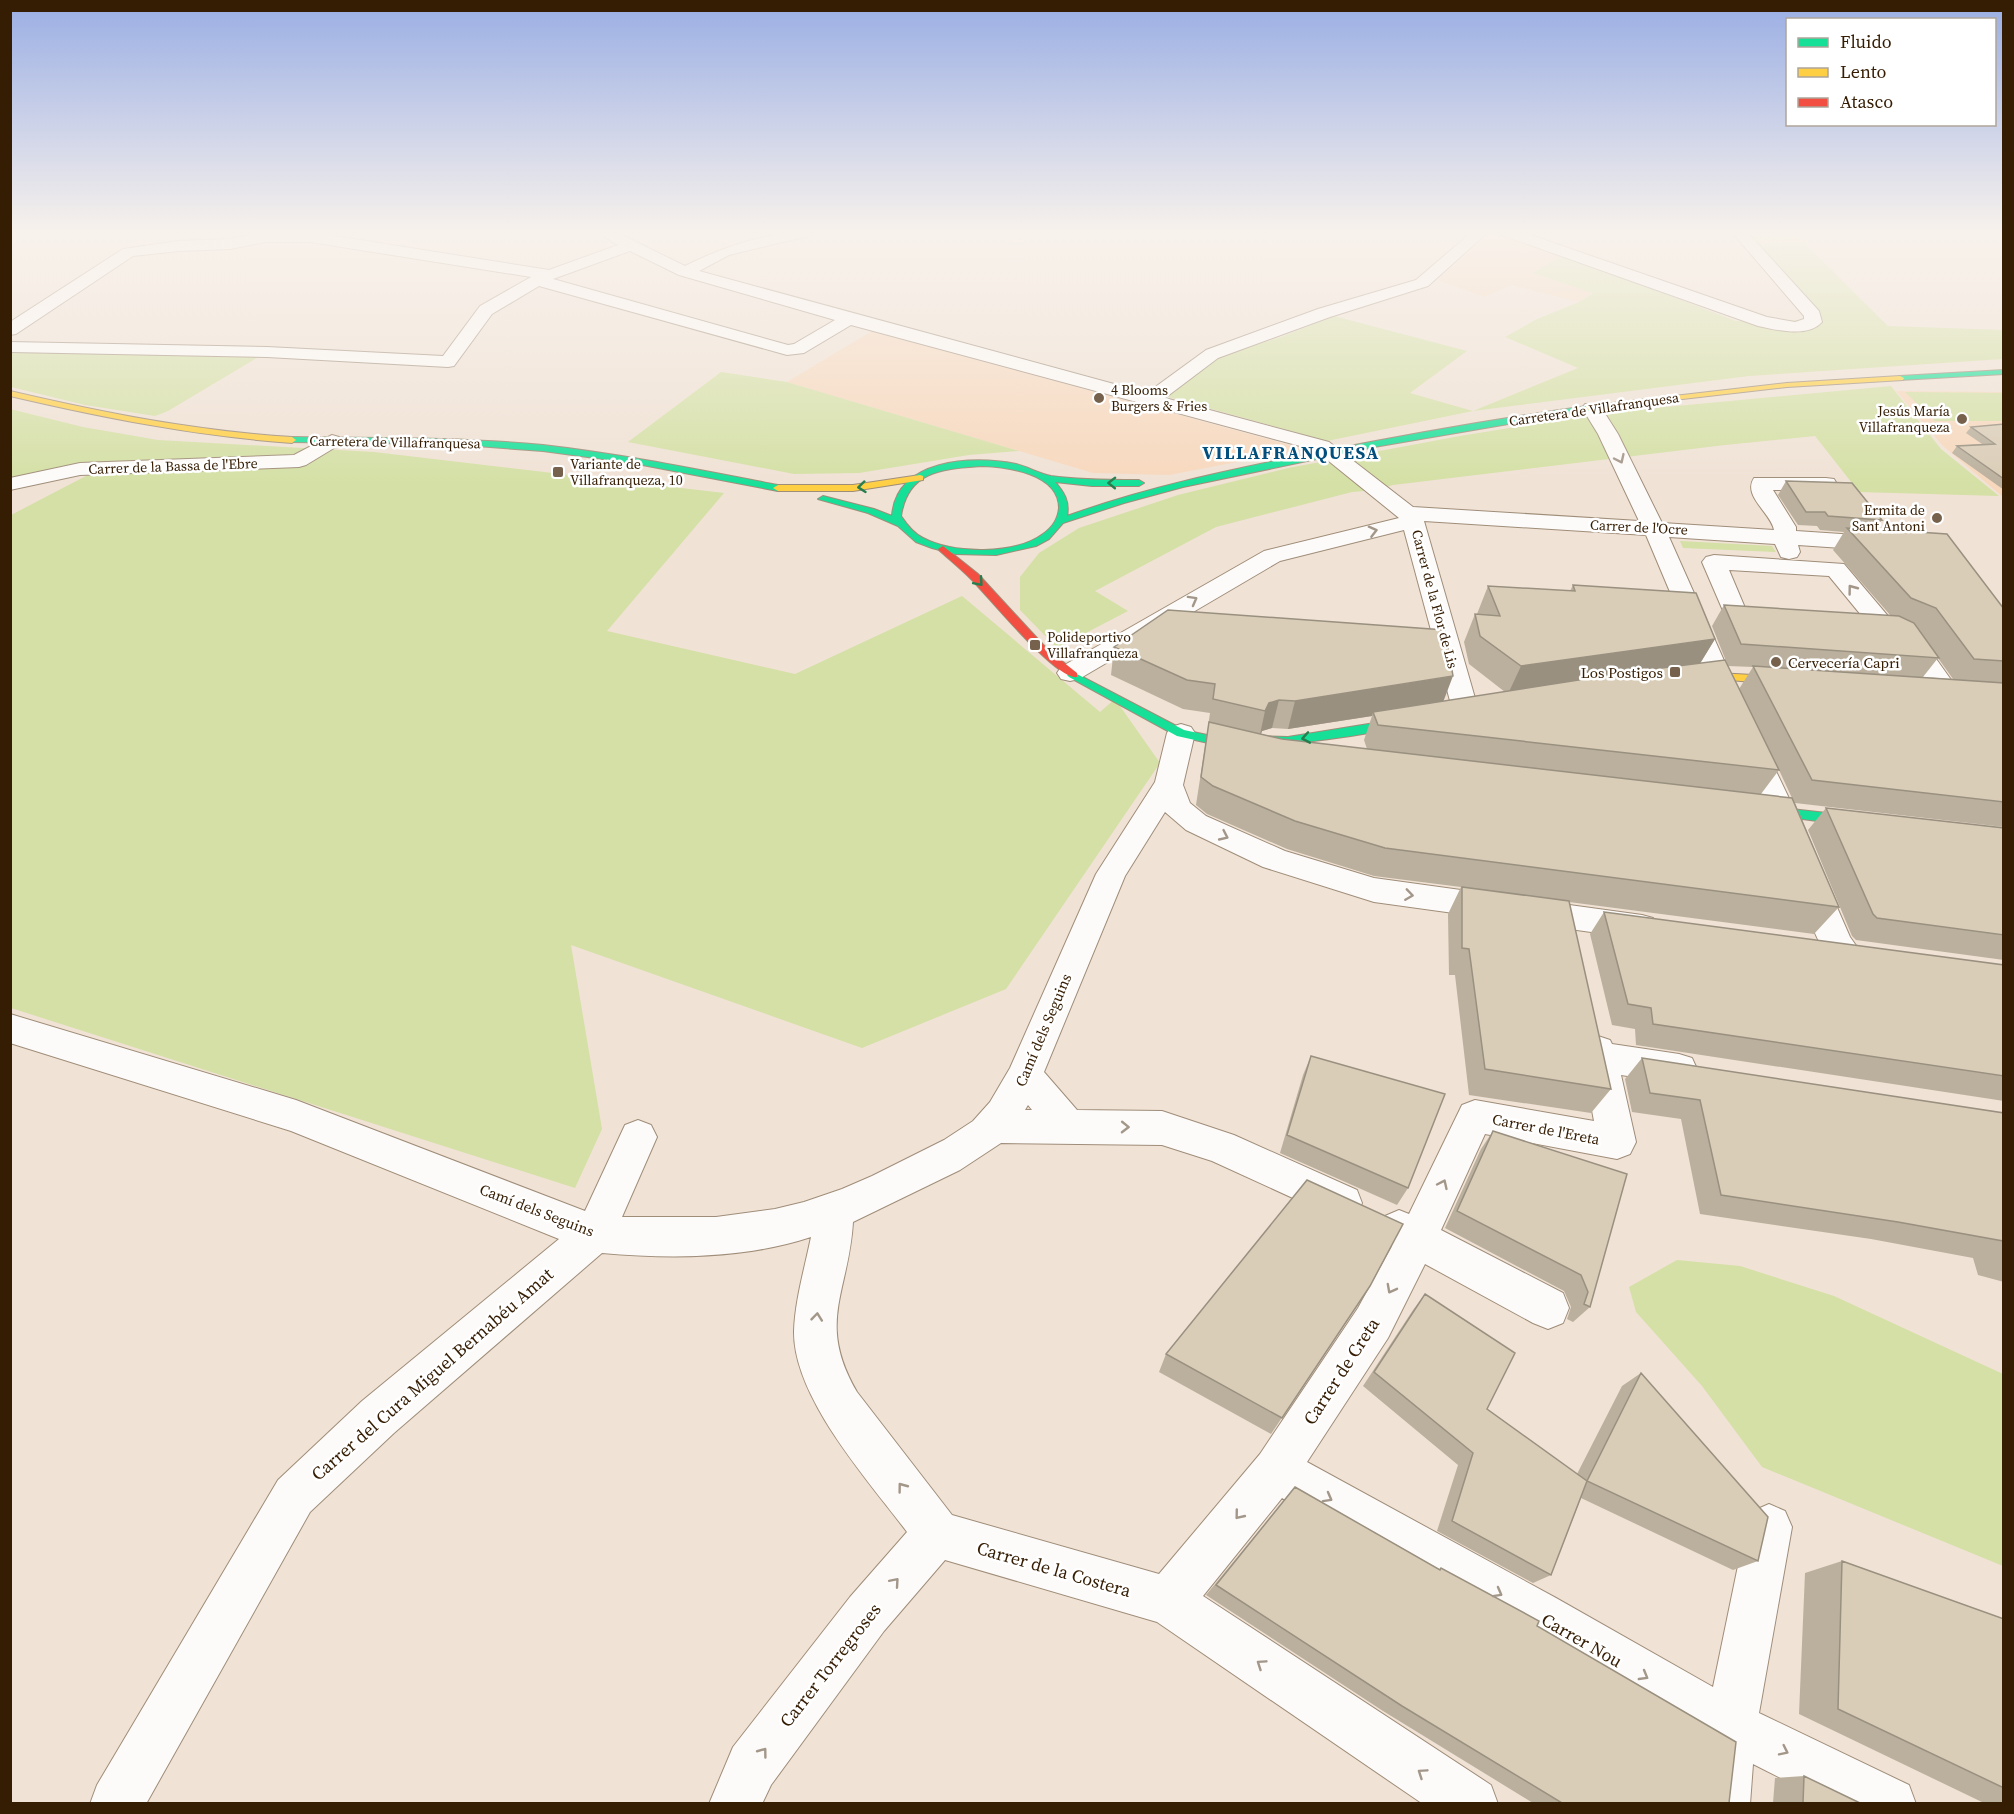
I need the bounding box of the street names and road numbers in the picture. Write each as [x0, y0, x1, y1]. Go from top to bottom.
street label: Carretera de Villafranquesa [1508, 387, 1681, 431]
street label: Carretera de Villafranquesa [309, 431, 482, 454]
street label: Carrer de la Bassa de l'Ebre [88, 453, 258, 479]
street label: Carrer de l'Ocre [1590, 514, 1688, 540]
street label: Carrer de la Flor de Lis [1407, 527, 1463, 671]
street label: Camí dels Seguins [1010, 970, 1076, 1090]
street label: Carrer de l'Ereta [1490, 1108, 1602, 1150]
street label: Camí dels Seguins [477, 1179, 597, 1241]
street label: Carrer del Cura Miguel Bernabéu Amat [306, 1262, 558, 1486]
street label: Carrer de Creta [1297, 1312, 1385, 1429]
street label: Carrer de la Costera [974, 1535, 1135, 1603]
street label: Carrer Torregroses [774, 1598, 887, 1732]
street label: Carrer Nou [1537, 1607, 1627, 1673]

